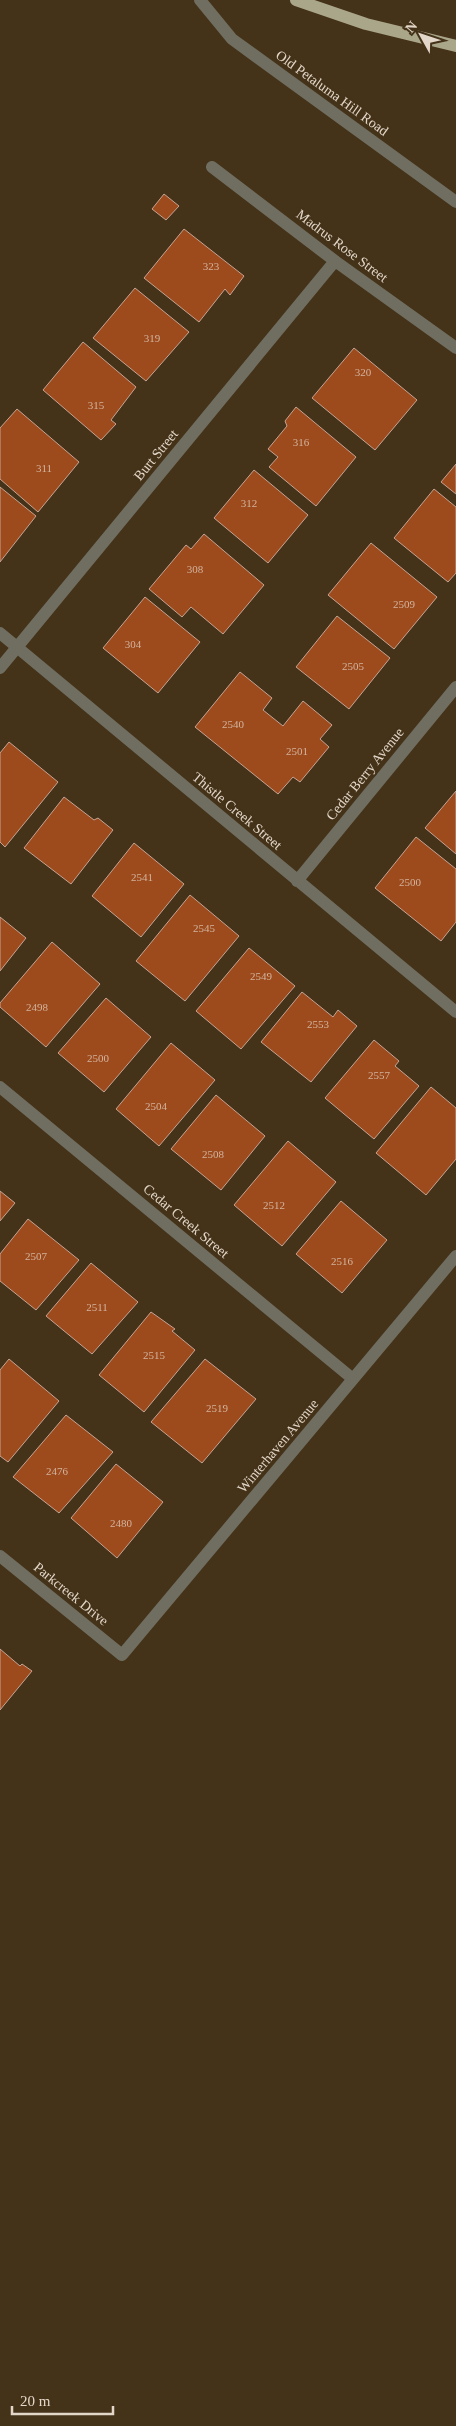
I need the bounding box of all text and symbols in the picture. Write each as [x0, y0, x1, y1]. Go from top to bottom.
north arrow [396, 10, 446, 60]
text: N [402, 18, 420, 36]
street label: Old Petaluma Hill Road [273, 47, 391, 139]
street label: Madrus Rose Street [293, 207, 391, 285]
house number: 323 [203, 260, 220, 272]
house number: 319 [144, 332, 161, 344]
house number: 320 [355, 366, 372, 378]
house number: 315 [88, 399, 105, 411]
street label: Burt Street [131, 426, 181, 483]
house number: 316 [293, 436, 310, 448]
house number: 311 [36, 462, 52, 474]
house number: 312 [241, 497, 257, 509]
house number: 308 [187, 563, 204, 575]
house number: 2509 [393, 598, 416, 610]
house number: 304 [125, 638, 142, 650]
house number: 2505 [342, 660, 365, 672]
house number: 2540 [222, 718, 245, 730]
street label: Cedar Berry Avenue [323, 725, 407, 823]
house number: 2501 [286, 745, 308, 757]
street label: Thistle Creek Street [189, 769, 285, 853]
house number: 2541 [131, 871, 153, 883]
house number: 2500 [399, 876, 422, 888]
house number: 2545 [193, 922, 216, 934]
house number: 2549 [250, 970, 273, 982]
house number: 2498 [26, 1001, 49, 1013]
house number: 2553 [307, 1018, 330, 1030]
house number: 2500 [87, 1052, 110, 1064]
house number: 2557 [368, 1069, 391, 1081]
house number: 2504 [145, 1100, 168, 1112]
house number: 2508 [202, 1148, 225, 1160]
street label: Cedar Creek Street [140, 1181, 232, 1261]
house number: 2512 [263, 1199, 285, 1211]
house number: 2507 [25, 1250, 48, 1262]
house number: 2516 [331, 1255, 354, 1267]
house number: 2511 [86, 1301, 108, 1313]
house number: 2515 [143, 1349, 166, 1361]
street label: Winterhaven Avenue [235, 1396, 321, 1496]
house number: 2519 [206, 1402, 229, 1414]
house number: 2476 [46, 1465, 69, 1477]
house number: 2480 [110, 1517, 133, 1529]
street label: Parkcreek Drive [31, 1559, 111, 1629]
scale bar [12, 2384, 114, 2416]
text: 20 m [20, 2393, 51, 2409]

